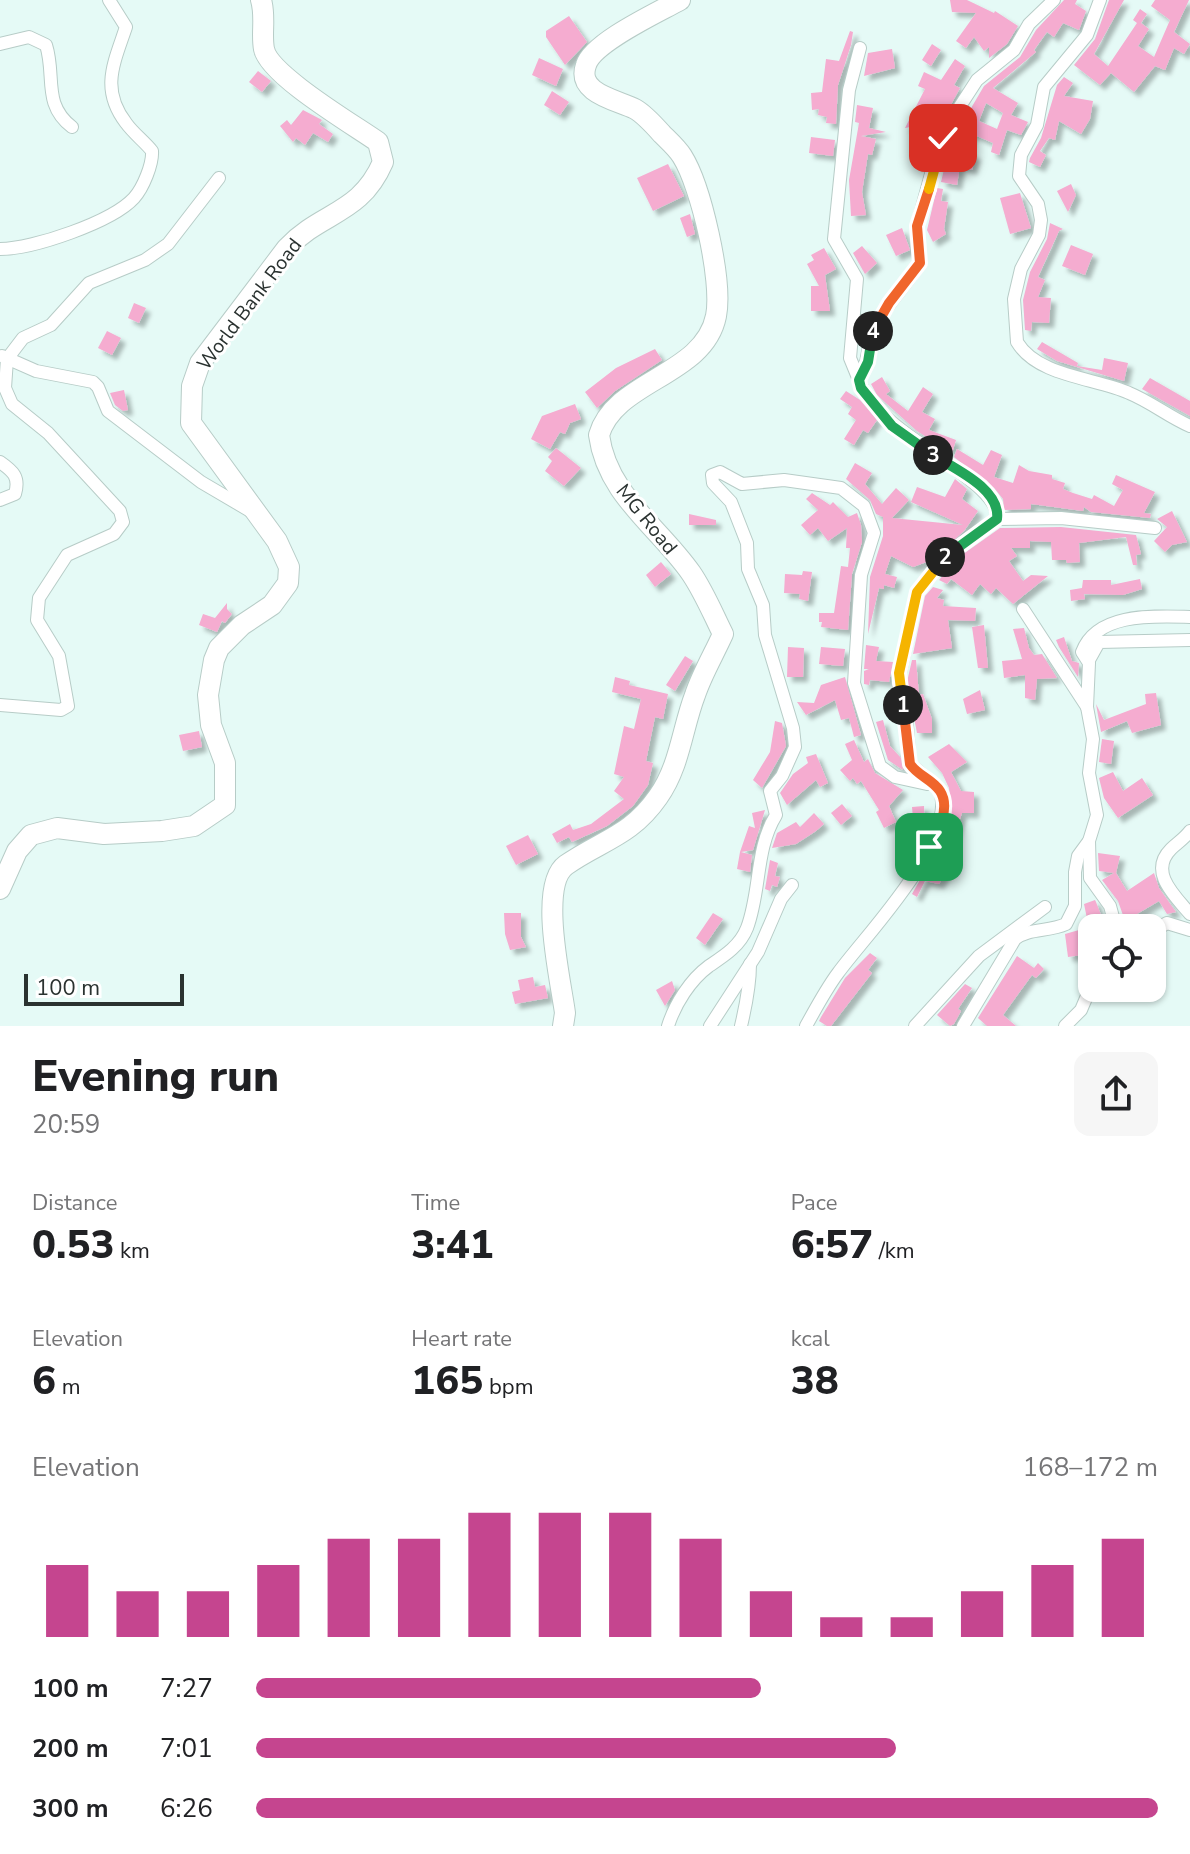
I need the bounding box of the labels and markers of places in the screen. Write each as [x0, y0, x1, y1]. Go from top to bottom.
pin [909, 104, 977, 172]
pin: 4 [853, 311, 893, 351]
pin: 3 [913, 435, 953, 475]
pin: 2 [925, 537, 965, 577]
pin: 1 [883, 685, 923, 725]
pin [895, 813, 963, 881]

